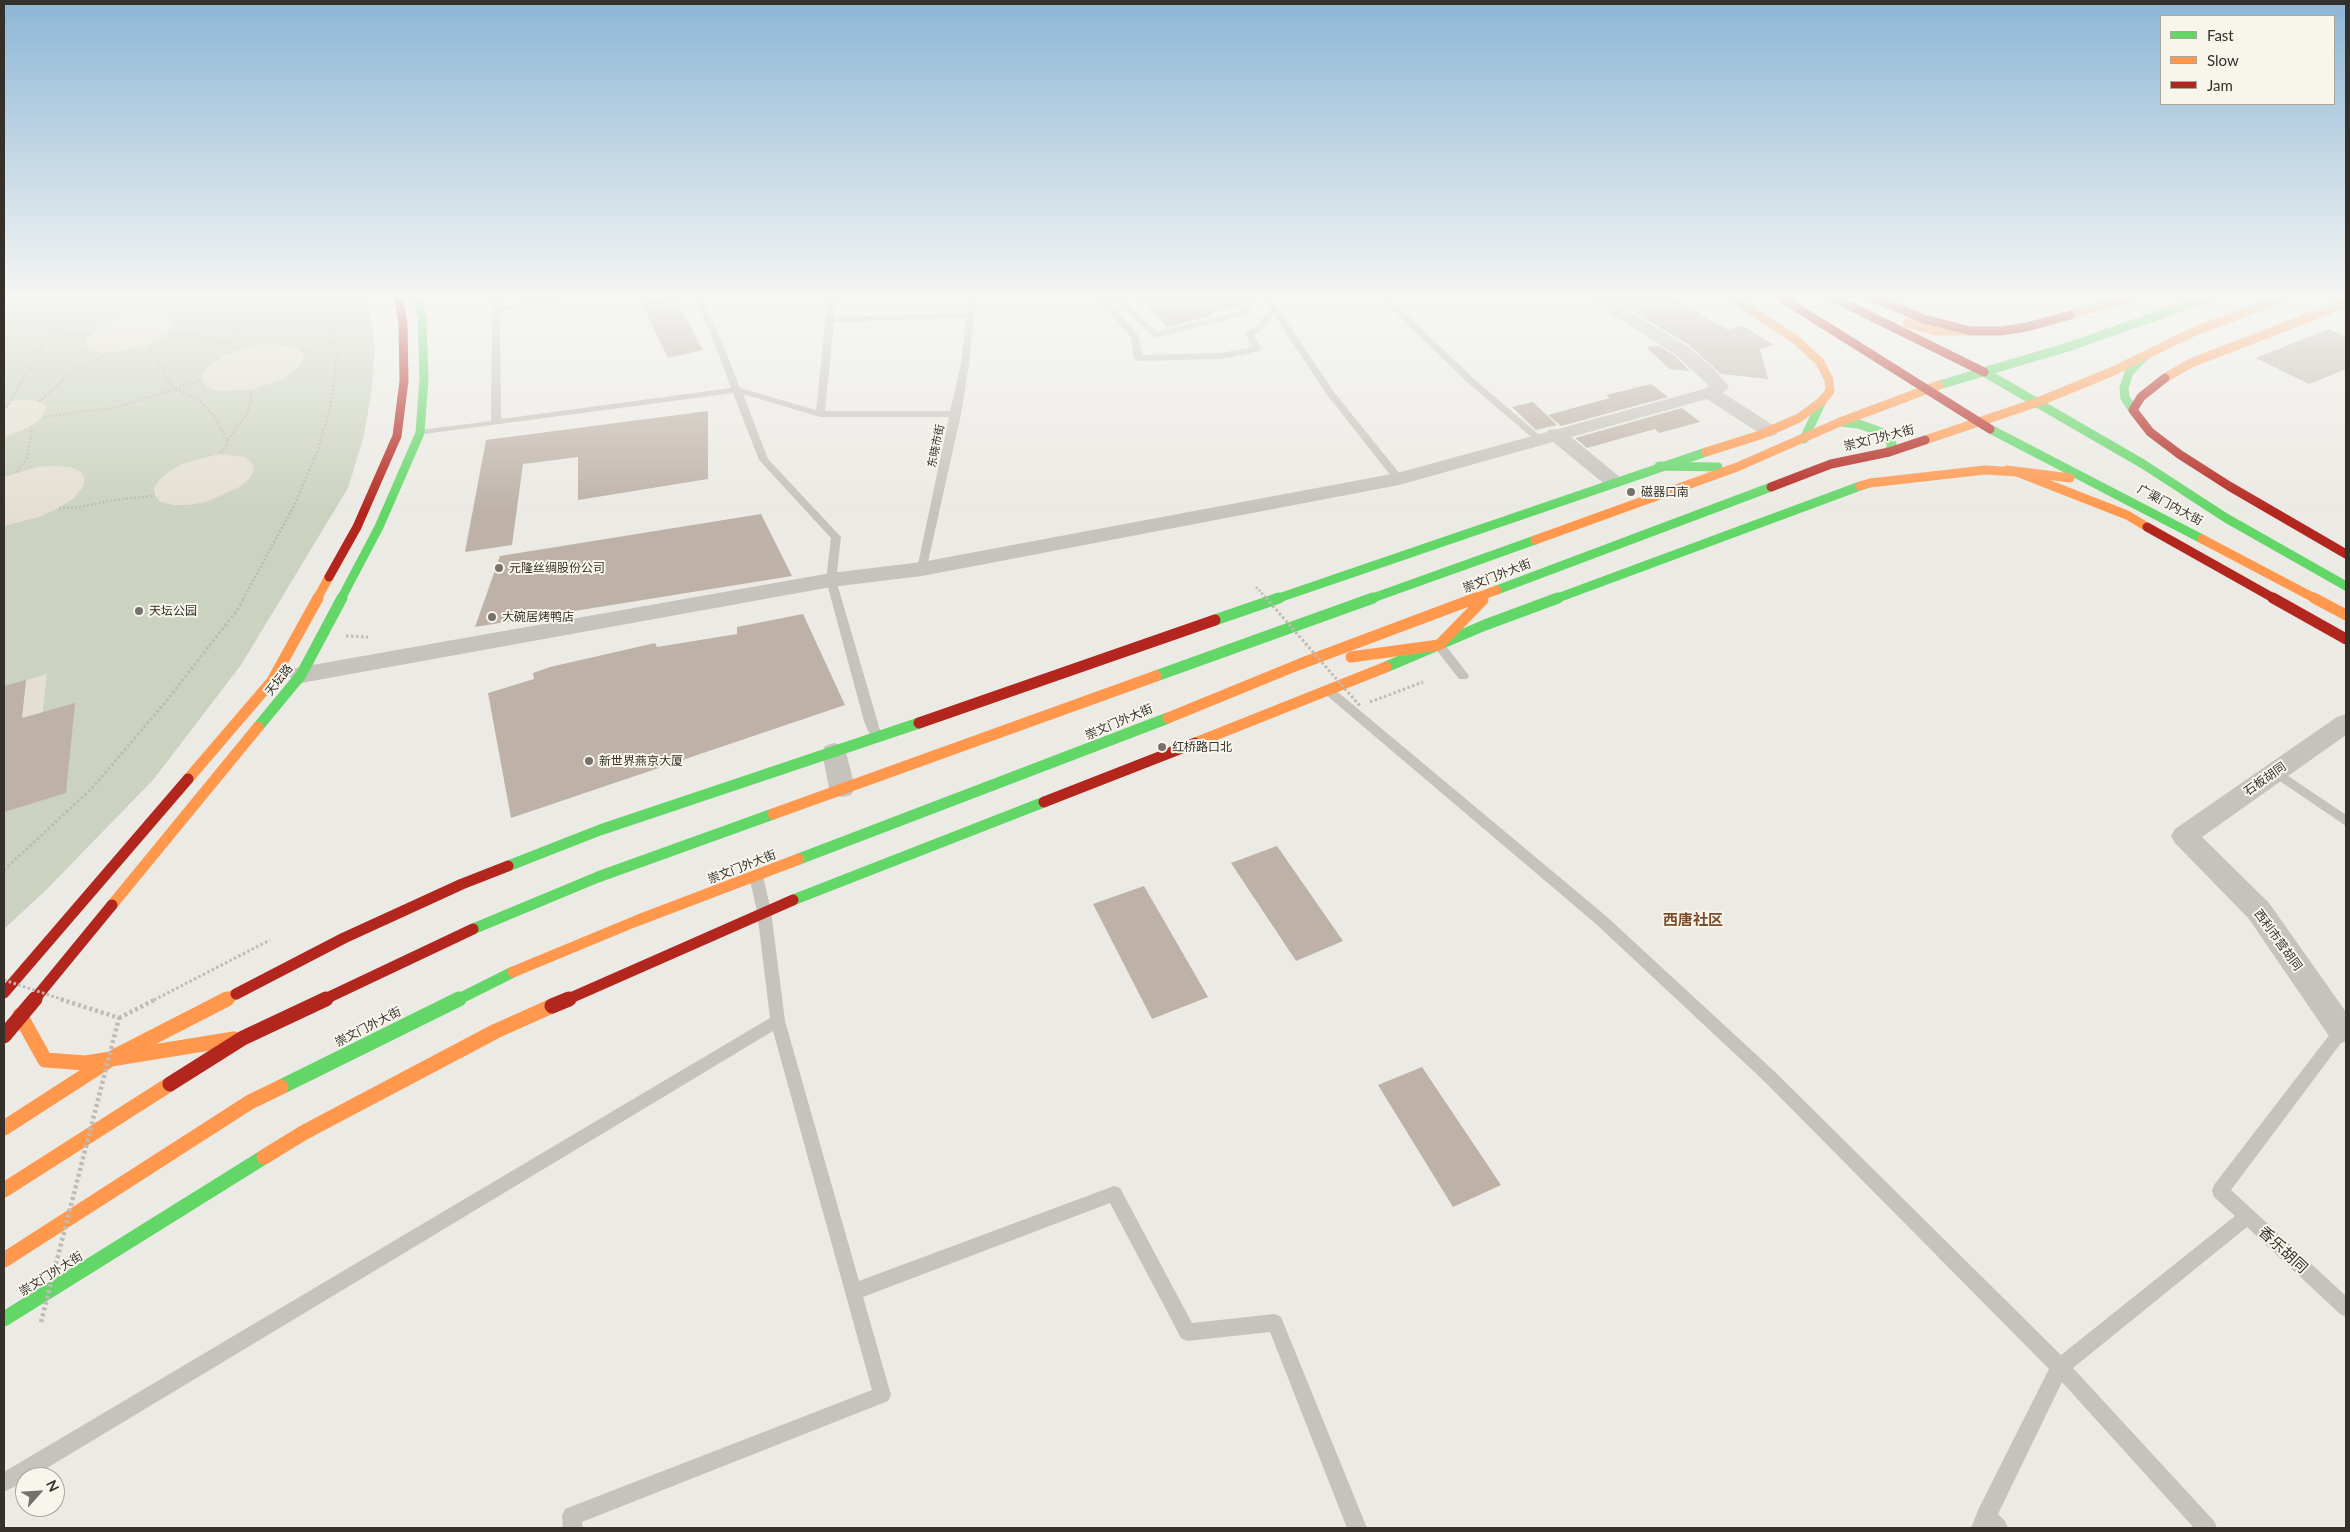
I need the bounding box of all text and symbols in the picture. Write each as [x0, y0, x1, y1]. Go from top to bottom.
legend [2160, 15, 2335, 105]
text: Fast [2207, 26, 2234, 44]
text: Slow [2207, 51, 2239, 69]
text: Jam [2207, 76, 2233, 94]
street label: 崇文门外大街 [1842, 422, 1916, 454]
street label: 东晓市街 [925, 423, 947, 469]
street label: 广渠门内大街 [2135, 482, 2205, 528]
place label: 磁器口南 [1641, 485, 1689, 499]
marker: 磁器口南 [1625, 486, 1637, 498]
street label: 崇文门外大街 [1461, 556, 1533, 596]
place label: 元隆丝绸股份公司 [509, 561, 605, 575]
marker: 元隆丝绸股份公司 [493, 562, 505, 574]
place label: 天坛公园 [149, 604, 197, 618]
marker: 天坛公园 [133, 605, 145, 617]
place label: 大碗居烤鸭店 [502, 610, 574, 624]
marker: 大碗居烤鸭店 [486, 611, 498, 623]
street label: 天坛路 [262, 661, 296, 699]
street label: 崇文门外大街 [1083, 701, 1155, 743]
place label: 红桥路口北 [1172, 740, 1232, 754]
marker: 红桥路口北 [1156, 741, 1168, 753]
place label: 新世界燕京大厦 [599, 754, 683, 768]
marker: 新世界燕京大厦 [583, 755, 595, 767]
street label: 石板胡同 [2241, 759, 2289, 799]
street label: 崇文门外大街 [706, 847, 778, 887]
street label: 西利市营胡同 [2251, 907, 2305, 973]
district label: 西唐社区 [1663, 911, 1723, 929]
street label: 崇文门外大街 [333, 1004, 403, 1050]
street label: 香乐胡同 [2255, 1223, 2311, 1277]
street label: 崇文门外大街 [17, 1249, 85, 1299]
north arrow [15, 1467, 65, 1517]
text: N [43, 1477, 63, 1494]

